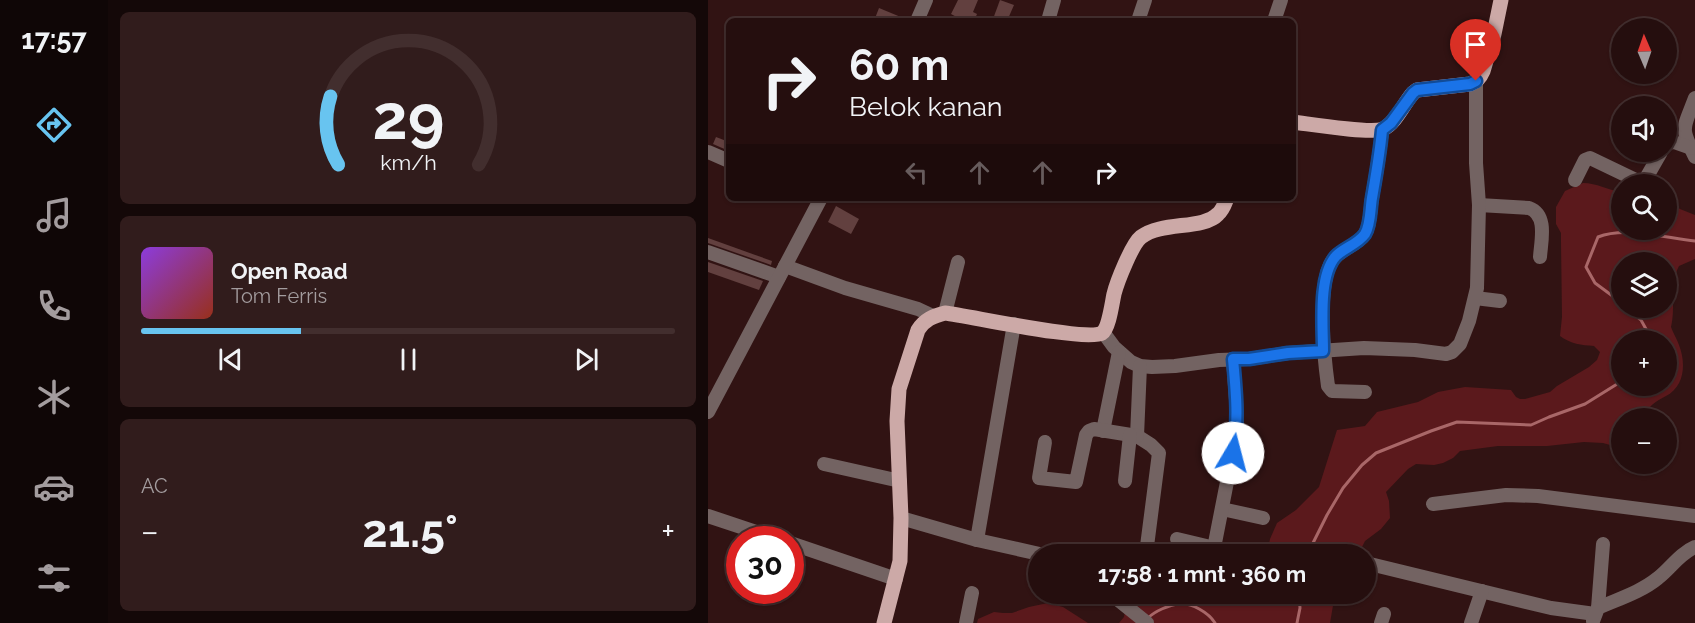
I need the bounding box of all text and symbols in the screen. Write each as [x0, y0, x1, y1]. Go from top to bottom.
north arrow [1611, 18, 1677, 84]
map controls [1611, 18, 1677, 474]
pin [1450, 19, 1501, 81]
text: 17:57 [21, 24, 87, 55]
icon: arrive [1459, 28, 1492, 61]
text: 60 m [849, 41, 949, 90]
icon: right [750, 42, 828, 120]
text: 29 [372, 80, 444, 154]
text: Belok kanan [849, 91, 1003, 122]
button: sound [1611, 96, 1677, 162]
icon: directions [33, 104, 75, 146]
text: km/h [380, 150, 436, 175]
icon: left [900, 156, 933, 189]
icon: ahead [963, 156, 996, 189]
icon: ahead [1026, 156, 1059, 189]
icon: right [1089, 156, 1122, 189]
button: search [1611, 174, 1677, 240]
icon: music [33, 194, 75, 236]
button: layers [1611, 252, 1677, 318]
text: Open Road [231, 258, 348, 284]
text: Tom Ferris [231, 284, 327, 308]
icon: phone [33, 285, 75, 327]
button: + [1611, 330, 1677, 396]
icon: previous [214, 343, 247, 376]
icon: pause [392, 343, 425, 376]
icon: next [570, 343, 603, 376]
icon: climate [33, 376, 75, 418]
button: − [1611, 408, 1677, 474]
position arrow [1201, 421, 1265, 485]
icon: car [33, 466, 75, 508]
text: AC [141, 474, 168, 498]
text: 21.5° [362, 505, 458, 558]
text: − [141, 512, 159, 551]
text: + [661, 512, 675, 551]
speed limit sign: 30 [726, 526, 804, 604]
icon: filters [33, 557, 75, 599]
text: 17:58 · 1 mnt · 360 m [1098, 561, 1306, 587]

